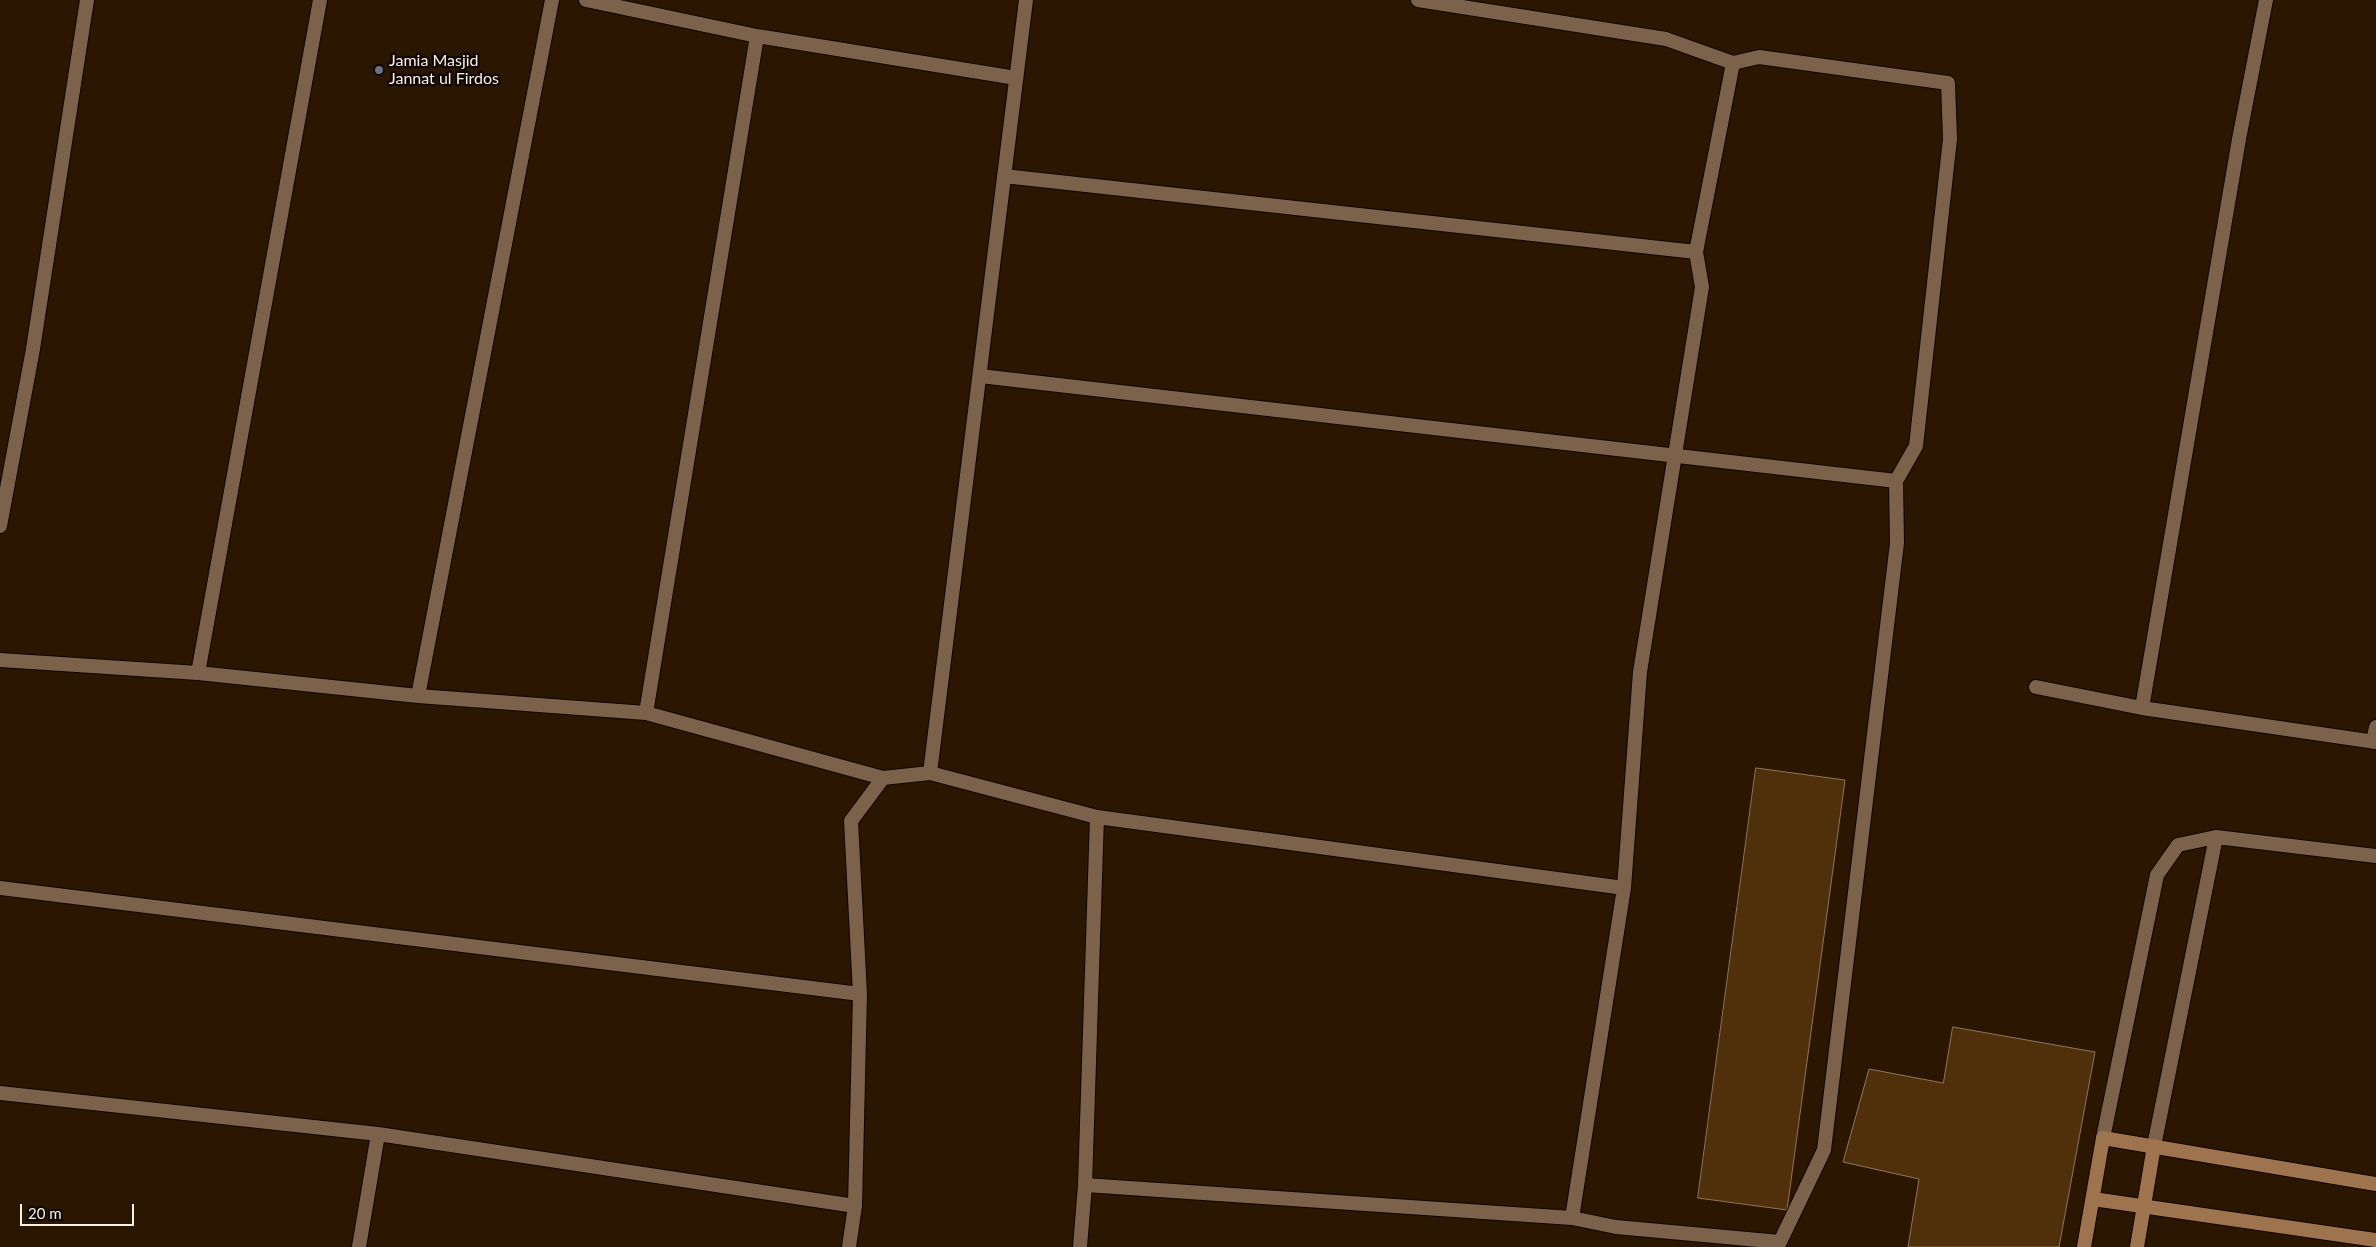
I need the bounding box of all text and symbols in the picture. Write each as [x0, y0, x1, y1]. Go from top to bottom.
place label: Jamia Masjid Jannat ul Firdos [389, 51, 499, 89]
marker: Jamia Masjid Jannat ul Firdos [373, 64, 385, 76]
scale bar [22, 1194, 136, 1226]
text: 20 m [28, 1204, 62, 1222]

